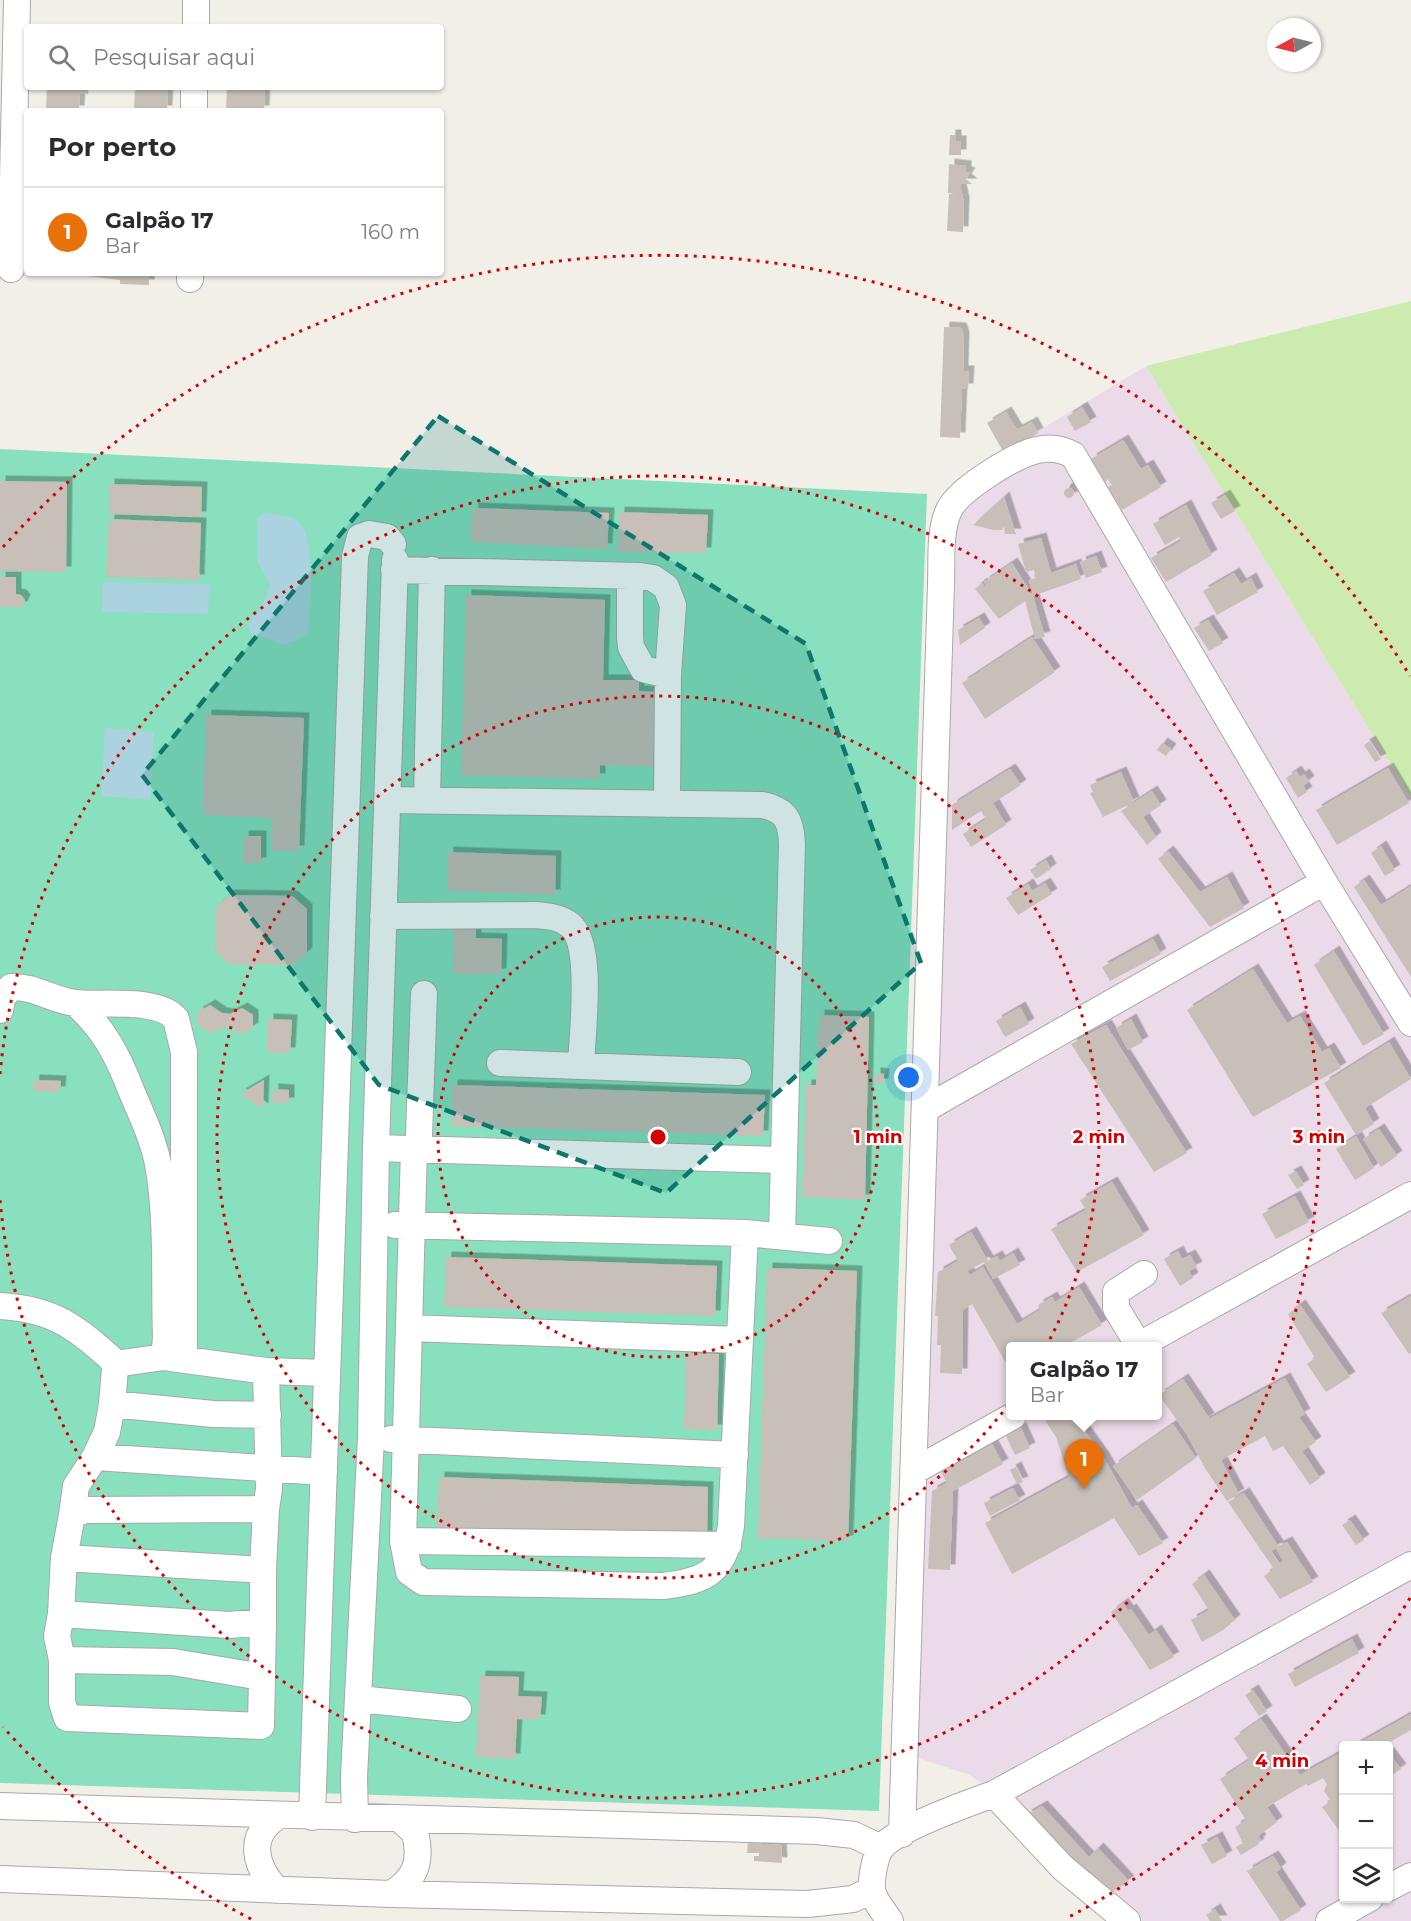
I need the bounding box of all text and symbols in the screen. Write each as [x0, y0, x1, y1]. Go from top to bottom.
north arrow [1267, 18, 1321, 72]
search box [24, 24, 444, 90]
icon: search [45, 41, 78, 74]
text: Pesquisar aqui [93, 44, 255, 71]
text: Por perto [48, 131, 176, 163]
text: Galpão 17 [105, 207, 214, 234]
text: 1 [64, 220, 71, 244]
text: 160 m [361, 220, 420, 244]
text: Bar [105, 234, 140, 258]
your location [894, 1063, 923, 1092]
text: 1 min [854, 1126, 902, 1148]
text: 2 min [1073, 1126, 1125, 1148]
text: 3 min [1292, 1126, 1345, 1148]
centre of rings [648, 1127, 668, 1147]
popup [1006, 1342, 1162, 1420]
text: Galpão 17 [1030, 1356, 1138, 1383]
text: Bar [1030, 1383, 1065, 1407]
pin: 1 [1064, 1440, 1104, 1489]
map controls [1339, 1741, 1393, 1903]
button: + [1339, 1741, 1393, 1795]
text: 4 min [1255, 1750, 1309, 1772]
button: − [1339, 1795, 1393, 1849]
button: layers [1339, 1849, 1393, 1903]

